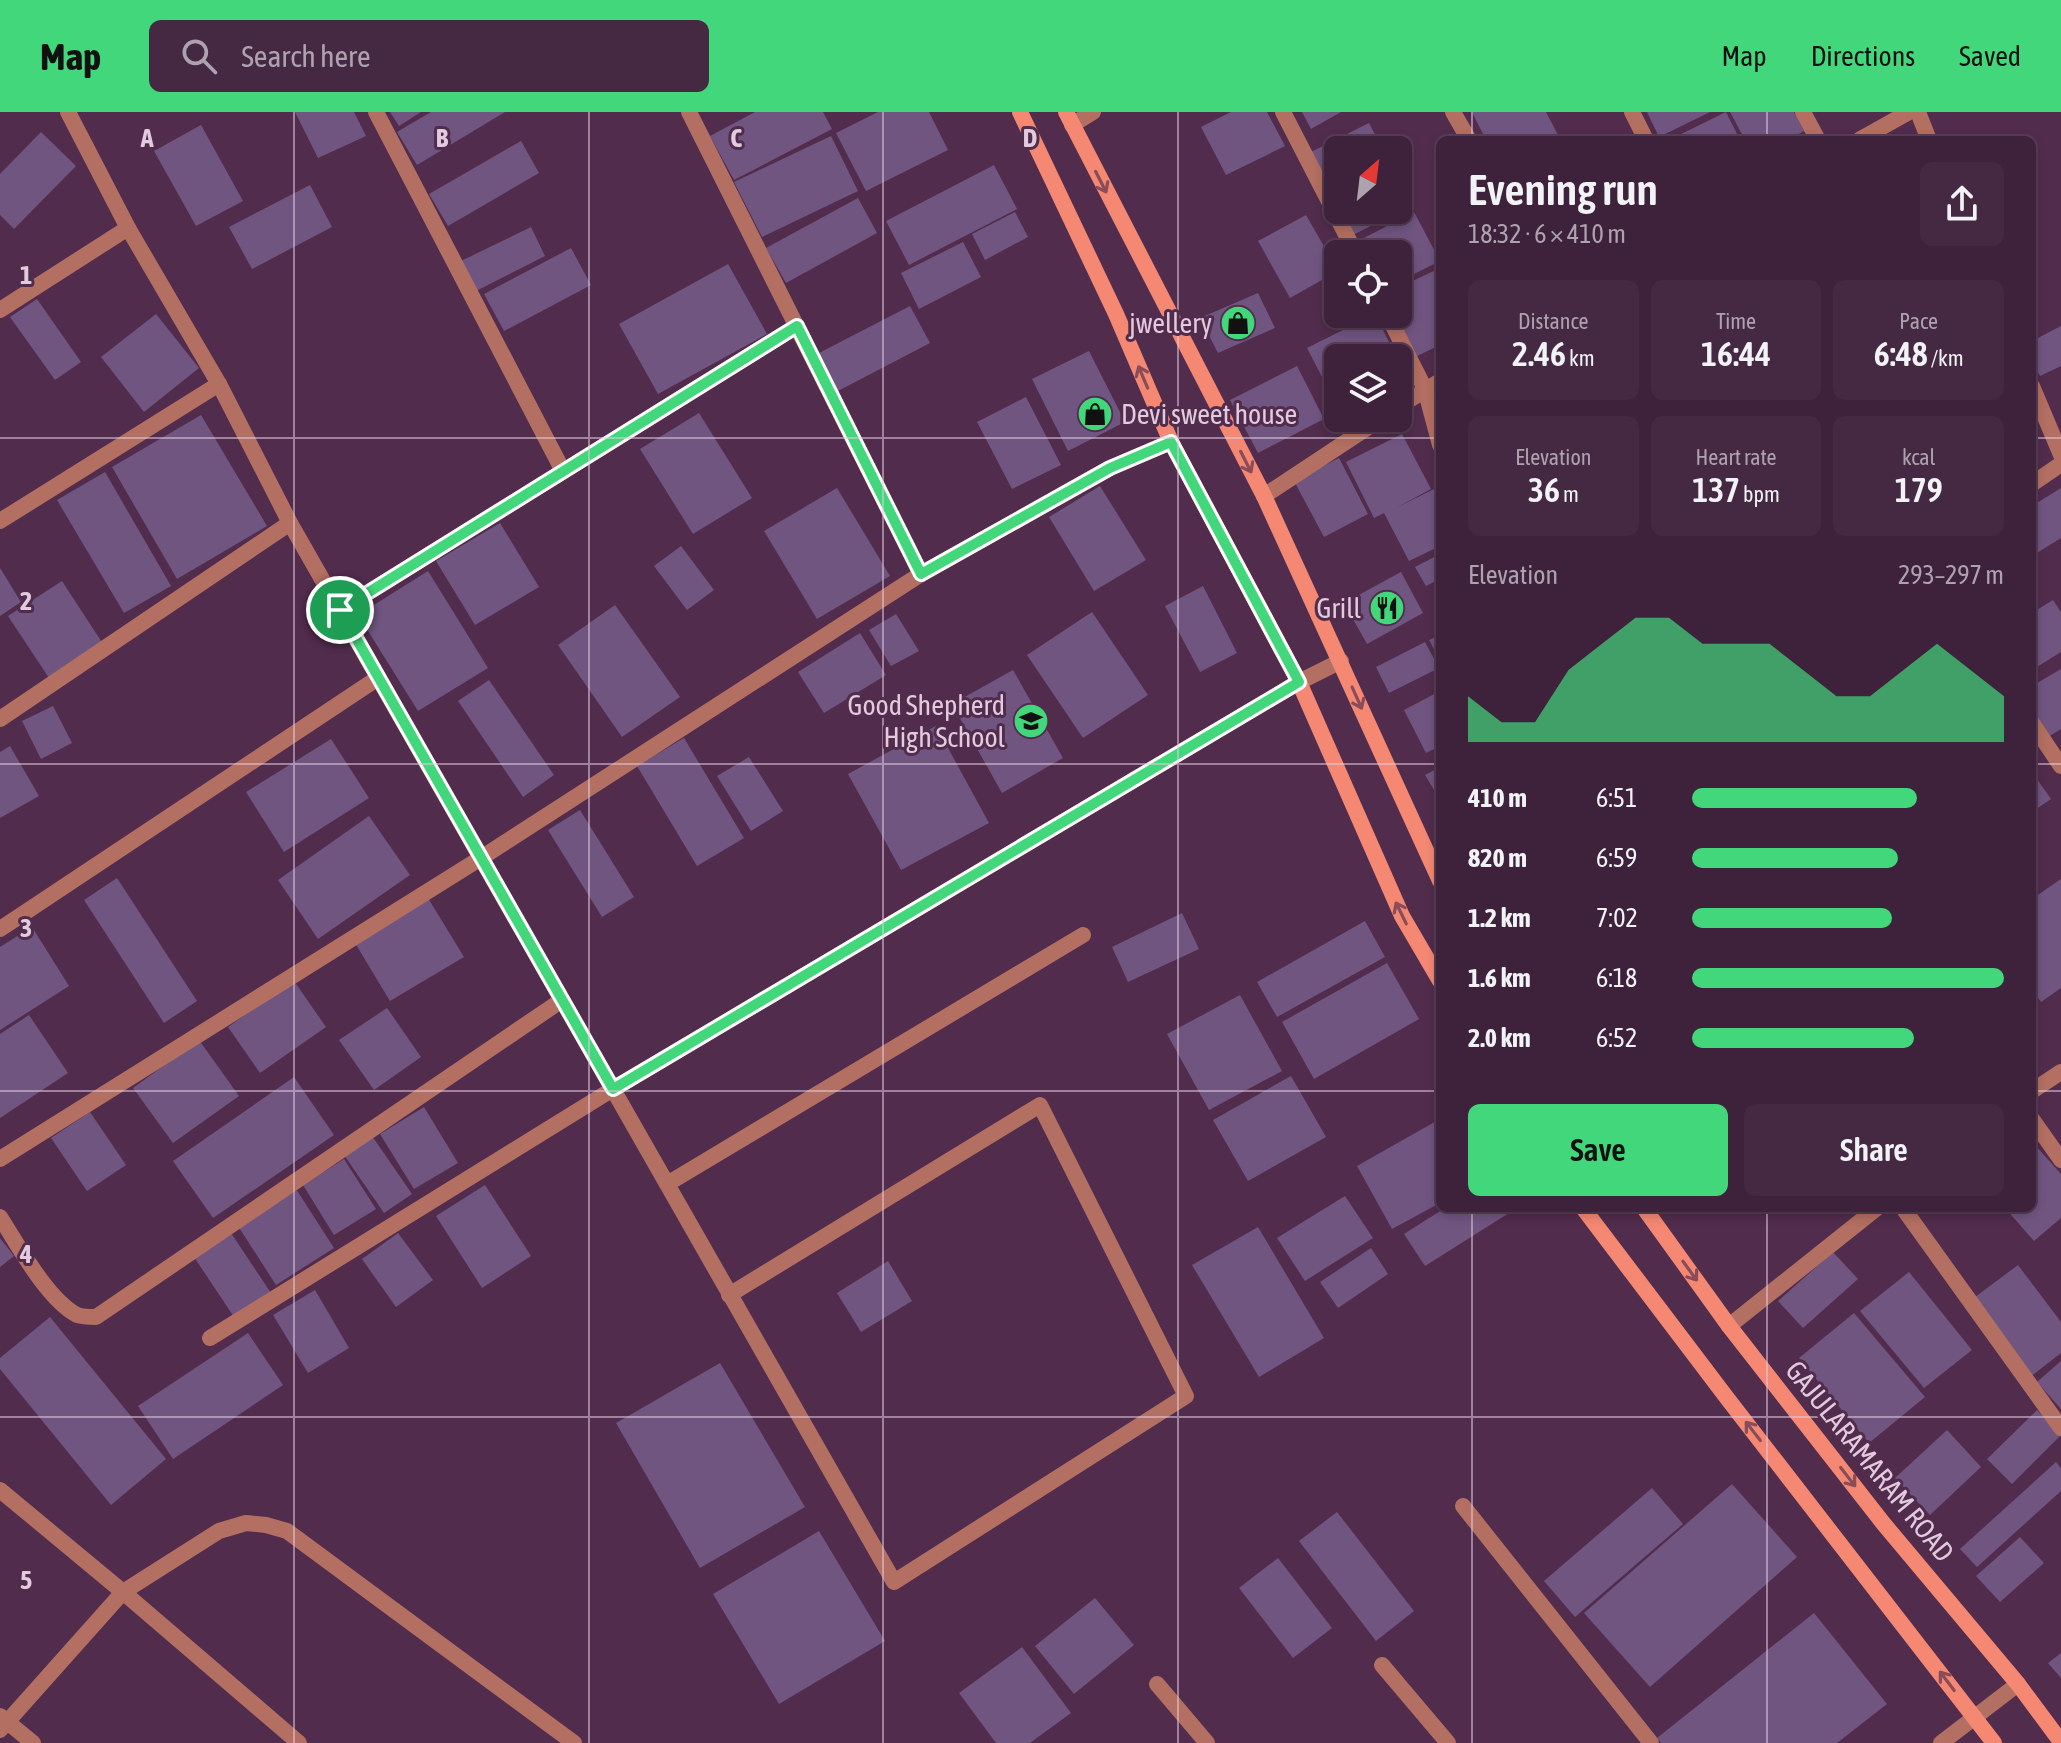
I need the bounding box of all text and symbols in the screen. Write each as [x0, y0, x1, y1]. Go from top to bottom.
search box [149, 20, 709, 92]
icon: search [177, 34, 221, 78]
text: Map [40, 35, 101, 78]
text: Search here [241, 39, 371, 73]
text: Map [1722, 40, 1767, 72]
text: Directions [1811, 40, 1915, 72]
text: Saved [1959, 40, 2021, 72]
text: A [140, 123, 154, 153]
text: B [436, 123, 449, 153]
text: C [730, 123, 742, 153]
text: D [1023, 123, 1037, 153]
north arrow [1324, 136, 1412, 224]
map controls [1324, 136, 1412, 432]
button: share [1920, 162, 2004, 246]
text: Evening run [1468, 164, 1658, 214]
one-way arrow [1094, 169, 1110, 193]
text: 18:32 · 6 × 410 m [1468, 219, 1626, 249]
button: locate [1324, 240, 1412, 328]
text: 1 [20, 260, 32, 290]
shop icon: jwellery [1219, 304, 1257, 342]
place label: jwellery [1128, 307, 1212, 339]
text: Distance [1518, 308, 1589, 334]
text: Time [1716, 308, 1756, 334]
text: Pace [1899, 308, 1938, 334]
text: 2.46 [1512, 334, 1566, 373]
text: 16:44 [1701, 334, 1771, 373]
text: 6:48 [1874, 334, 1928, 373]
button: layers [1324, 344, 1412, 432]
text: km [1566, 345, 1595, 371]
text: /km [1928, 345, 1964, 371]
one-way arrow [1134, 365, 1149, 389]
shop icon: Devi sweet house [1076, 395, 1114, 433]
place label: Devi sweet house [1121, 398, 1297, 430]
text: Elevation [1515, 444, 1591, 470]
text: Heart rate [1695, 444, 1777, 470]
text: kcal [1902, 444, 1935, 470]
one-way arrow [1239, 450, 1255, 474]
text: 36 [1528, 470, 1560, 509]
text: 137 [1692, 470, 1740, 509]
text: 179 [1895, 470, 1943, 509]
text: m [1560, 481, 1579, 507]
text: bpm [1740, 481, 1780, 507]
text: Elevation [1468, 560, 1558, 590]
text: 293–297 m [1898, 560, 2004, 590]
pin [306, 576, 374, 644]
text: 2 [20, 586, 32, 616]
icon: arrive [318, 588, 362, 632]
restaurant icon: Grill [1368, 589, 1406, 627]
place label: Grill [1317, 592, 1362, 624]
one-way arrow [1350, 685, 1365, 709]
place label: Good Shepherd High School [848, 689, 1006, 753]
school or university icon: Good Shepherd High School [1012, 702, 1050, 740]
text: 410 m [1468, 783, 1527, 813]
text: 6:51 [1596, 783, 1637, 813]
text: 820 m [1468, 843, 1527, 873]
text: 6:59 [1596, 843, 1637, 873]
one-way arrow [1393, 902, 1408, 926]
text: 1.2 km [1468, 903, 1531, 933]
text: 7:02 [1596, 903, 1638, 933]
text: 3 [20, 913, 32, 943]
text: 1.6 km [1468, 963, 1531, 993]
text: 6:18 [1596, 963, 1637, 993]
text: 2.0 km [1468, 1023, 1531, 1053]
text: 6:52 [1596, 1023, 1637, 1053]
button: Save [1468, 1104, 1728, 1196]
button: Share [1744, 1104, 2004, 1196]
text: 4 [19, 1239, 32, 1269]
one-way arrow [1681, 1260, 1698, 1281]
street label: GAJULARAMARAM ROAD [1779, 1354, 1961, 1568]
one-way arrow [1744, 1421, 1762, 1442]
one-way arrow [1839, 1466, 1856, 1487]
text: 5 [20, 1565, 32, 1595]
one-way arrow [1939, 1670, 1956, 1692]

